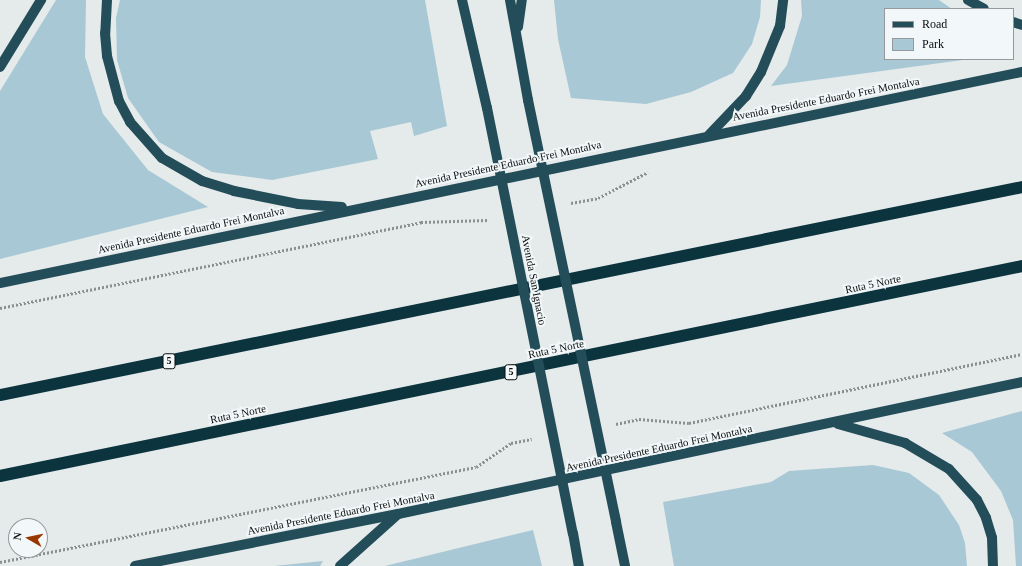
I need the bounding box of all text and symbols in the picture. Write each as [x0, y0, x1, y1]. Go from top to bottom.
legend [884, 8, 1014, 60]
text: Road [922, 17, 947, 31]
text: Park [922, 37, 944, 51]
street label: Avenida Presidente Eduardo Frei Montalva [731, 74, 921, 124]
street label: Avenida Presidente Eduardo Frei Montalva [414, 138, 602, 190]
street label: Avenida Presidente Eduardo Frei Montalva [97, 204, 285, 256]
street label: Avenida San Ignacio [519, 234, 549, 326]
street label: Ruta 5 Norte [844, 272, 902, 296]
street label: Ruta 5 Norte [527, 337, 585, 361]
road number: 5 [162, 353, 176, 369]
road number: 5 [504, 364, 518, 380]
street label: Ruta 5 Norte [209, 402, 267, 426]
street label: Avenida Presidente Eduardo Frei Montalva [565, 422, 753, 474]
street label: Avenida Presidente Eduardo Frei Montalva [246, 488, 436, 538]
north arrow [8, 518, 48, 558]
text: N [11, 531, 24, 541]

